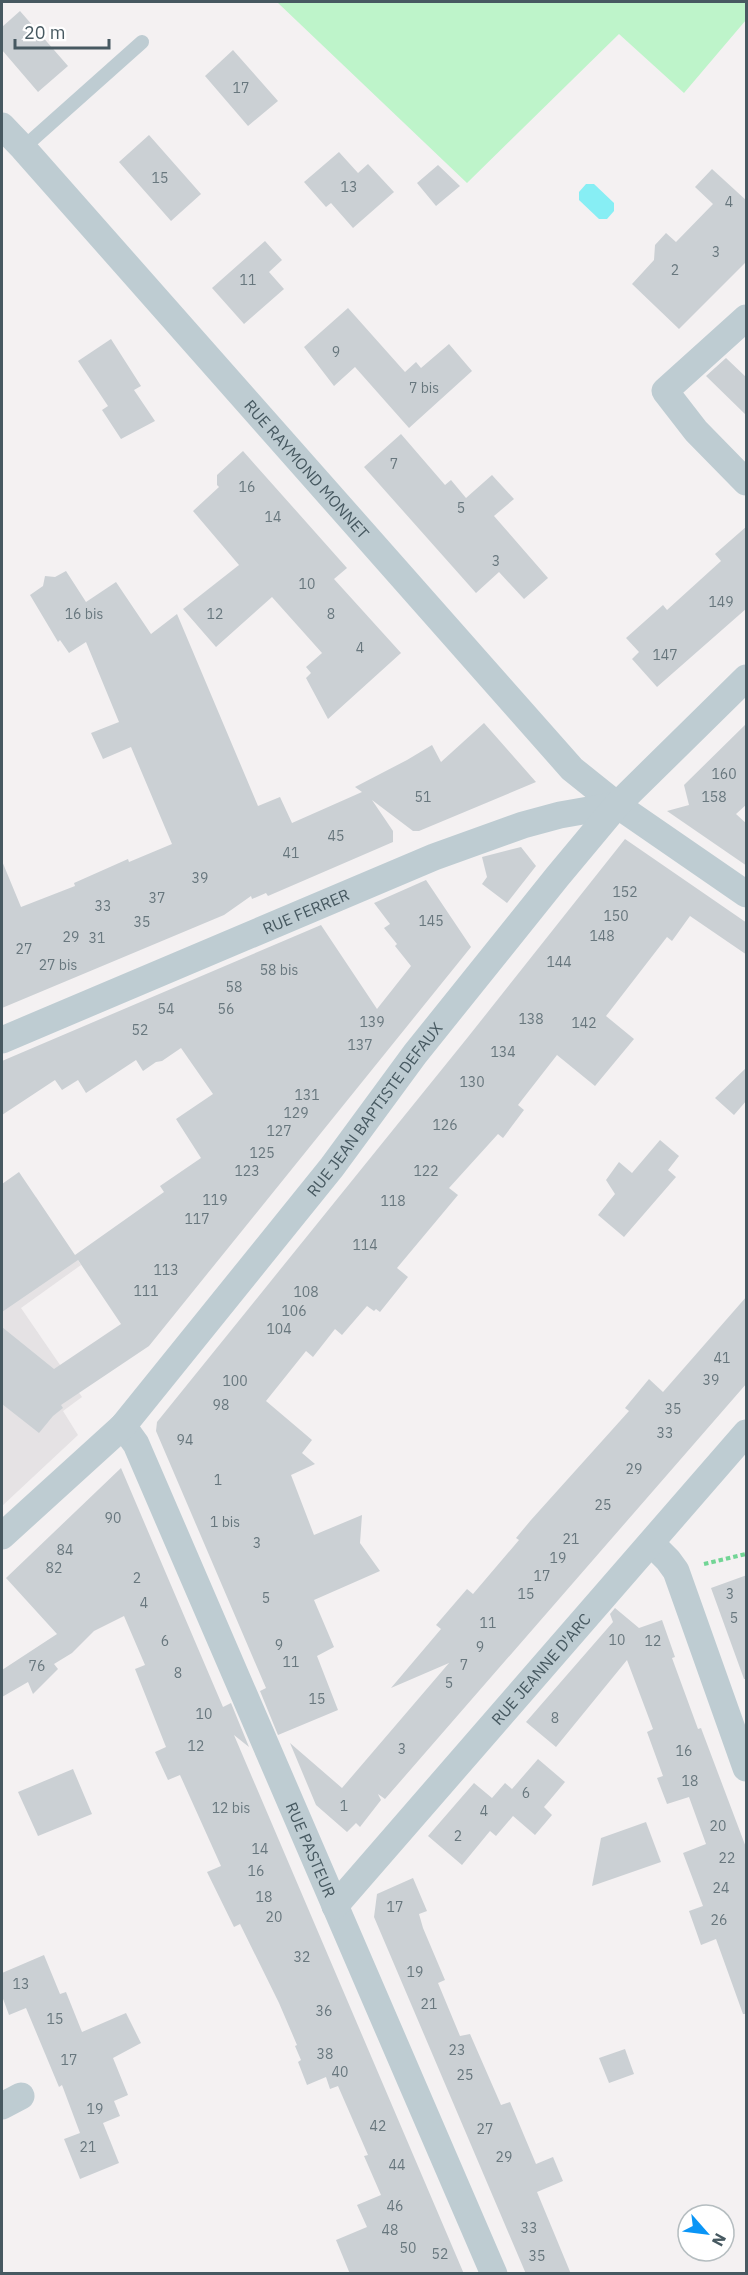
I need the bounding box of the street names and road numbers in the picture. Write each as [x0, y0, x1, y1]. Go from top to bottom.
street label: RUE RAYMOND MONNET [240, 396, 374, 543]
street label: RUE FERRER [259, 884, 352, 939]
street label: RUE JEAN BAPTISTE DEFAUX [302, 1018, 447, 1200]
street label: RUE JEANNE D'ARC [487, 1609, 595, 1729]
street label: RUE PASTEUR [282, 1799, 340, 1900]

